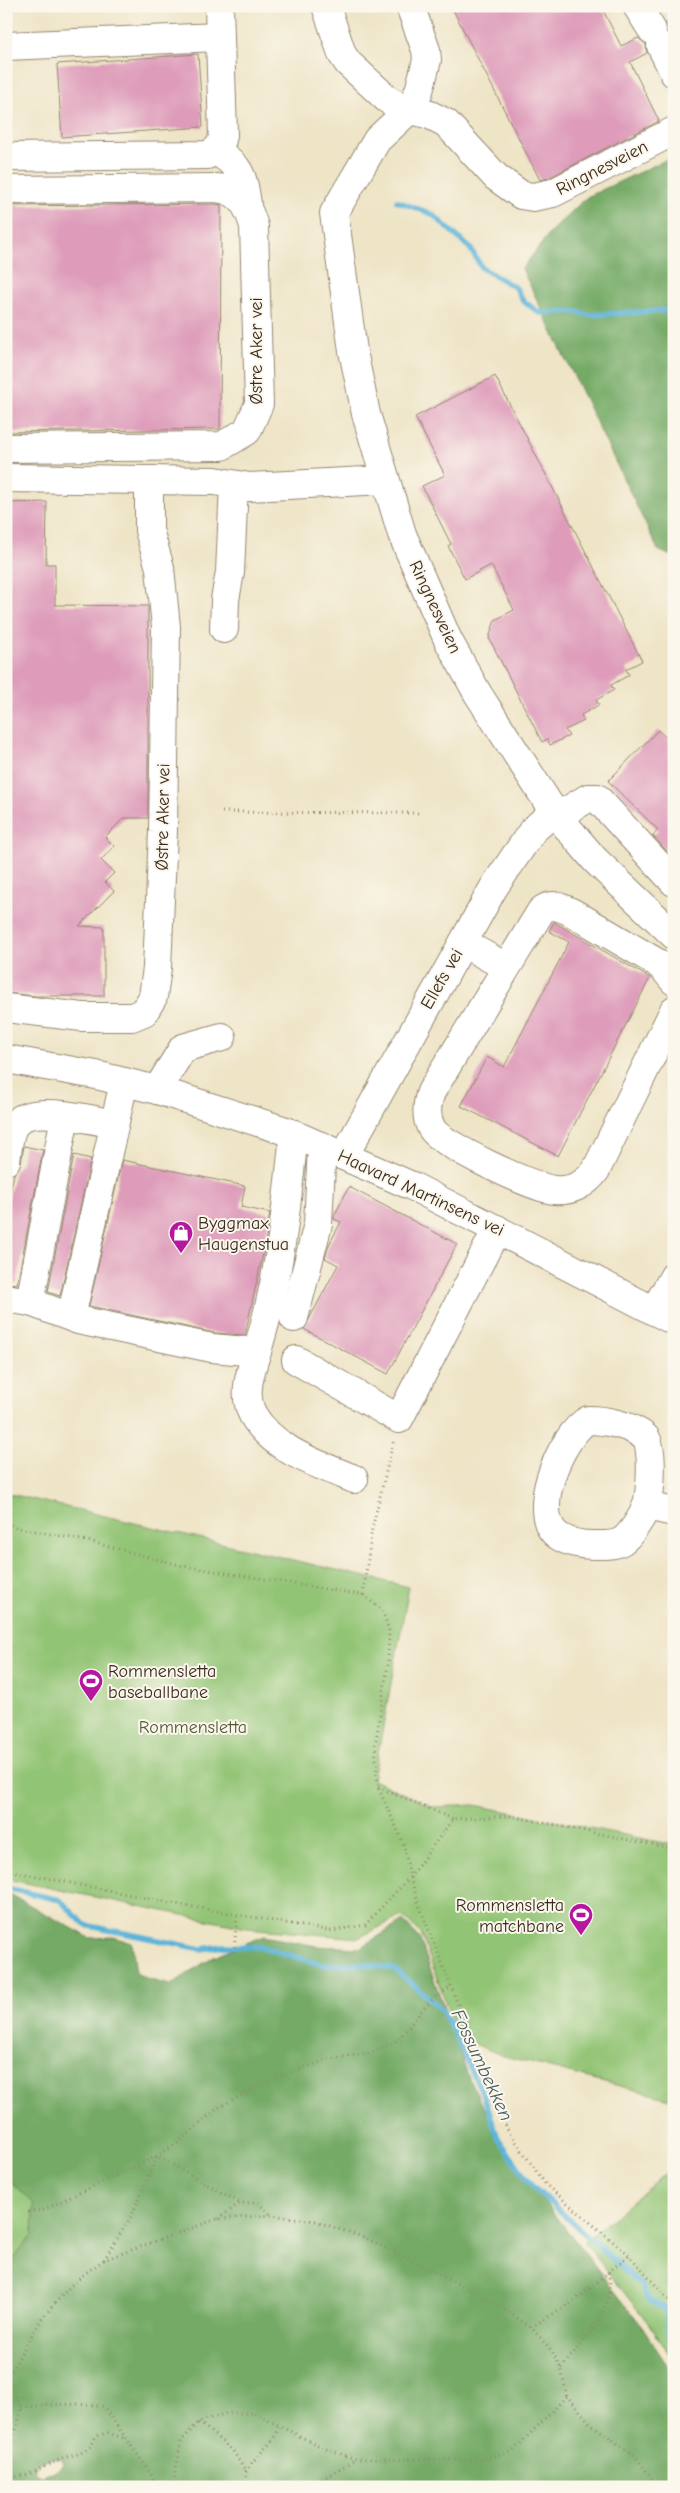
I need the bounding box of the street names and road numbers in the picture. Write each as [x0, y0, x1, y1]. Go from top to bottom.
street label: Ringnesveien [553, 136, 651, 200]
street label: Østre Aker vei [246, 297, 267, 405]
street label: Ringnesveien [404, 557, 466, 657]
street label: Østre Aker vei [152, 763, 174, 871]
street label: Ellefs vei [416, 945, 468, 1013]
street label: Haavard Martinsens vei [334, 1145, 508, 1241]

